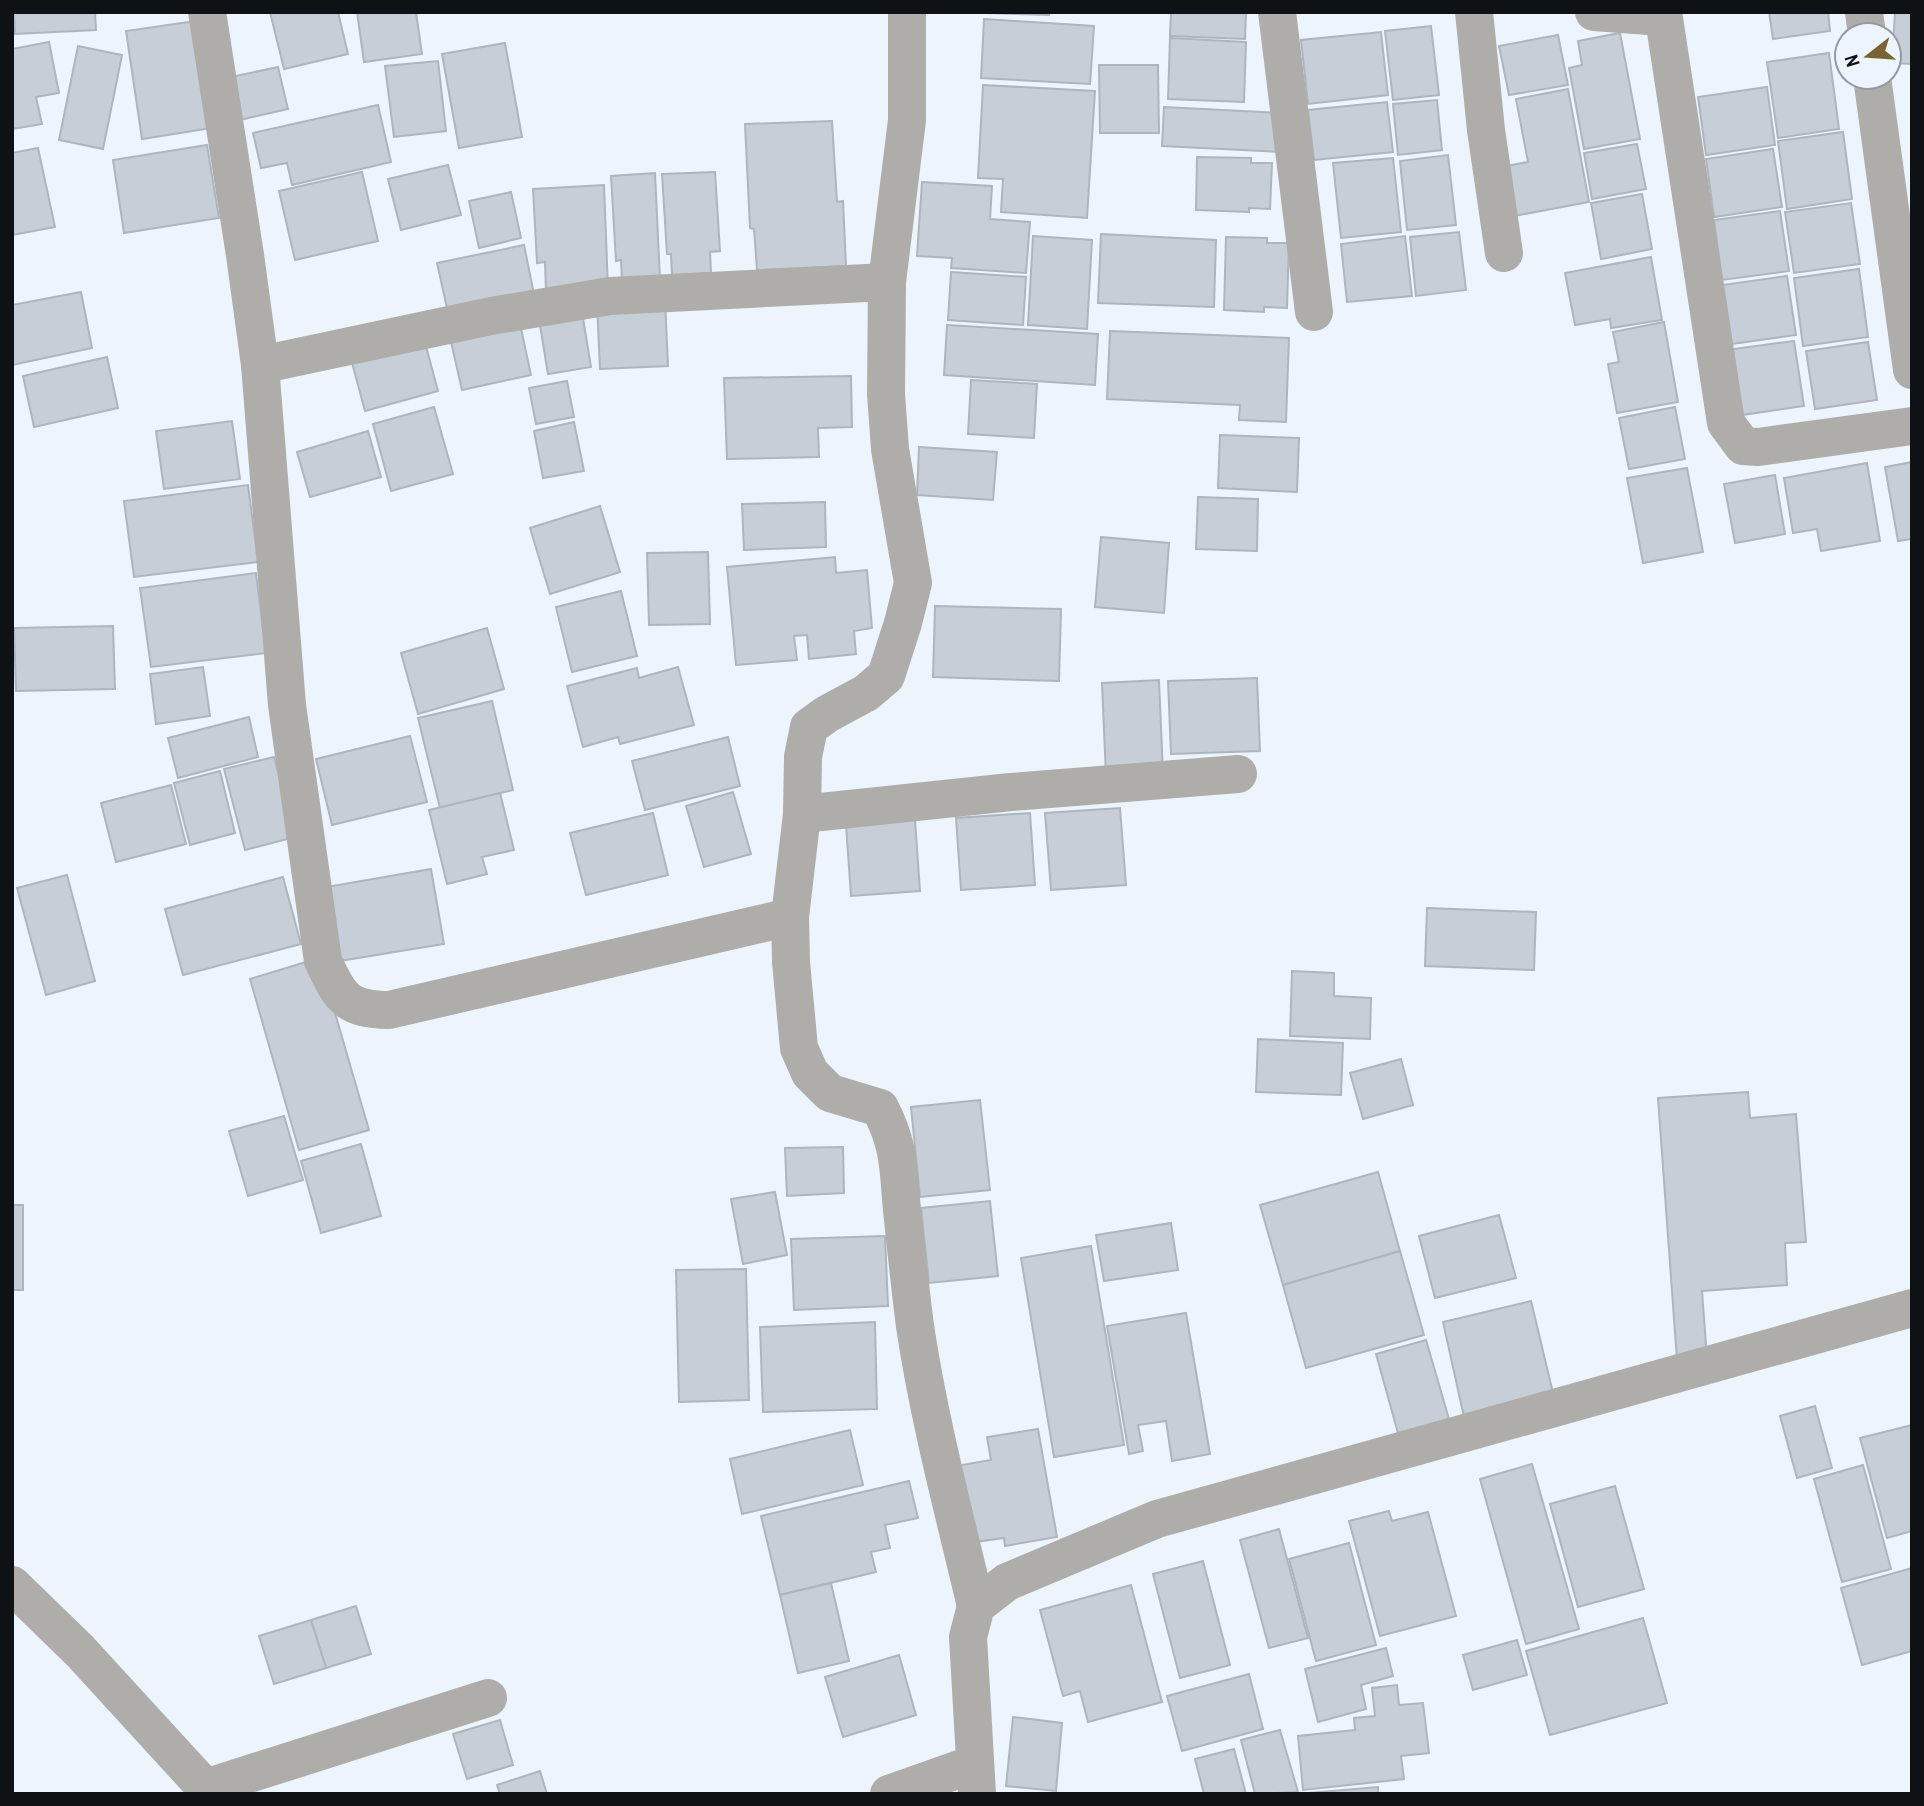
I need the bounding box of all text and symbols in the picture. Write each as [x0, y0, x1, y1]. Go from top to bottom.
north arrow [1833, 21, 1903, 91]
text: N [1838, 52, 1866, 70]

